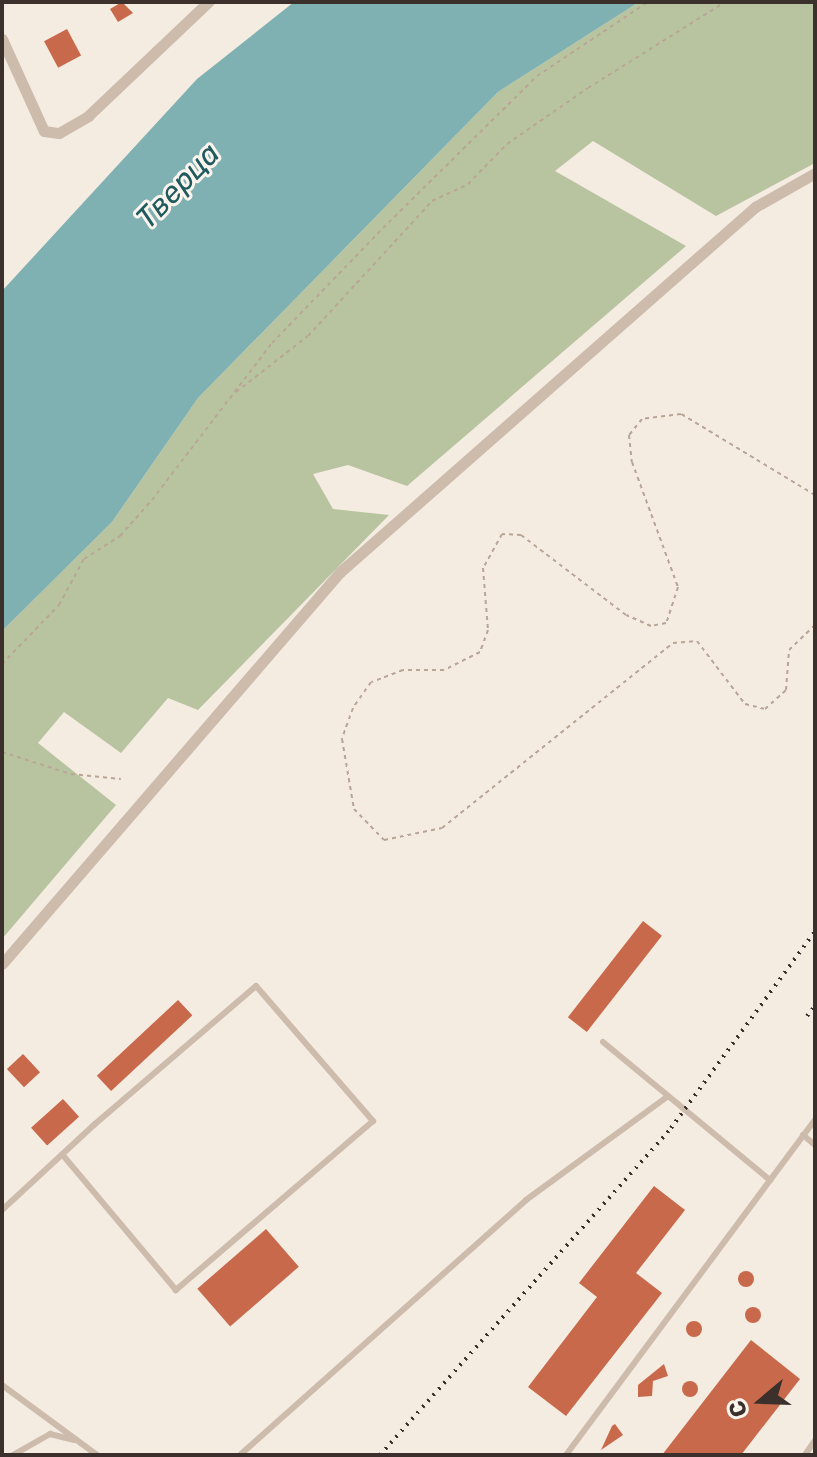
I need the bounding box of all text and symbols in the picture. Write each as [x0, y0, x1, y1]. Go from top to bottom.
water label: Тверца [129, 136, 227, 236]
north arrow [721, 1361, 801, 1441]
text: С [723, 1397, 753, 1421]

